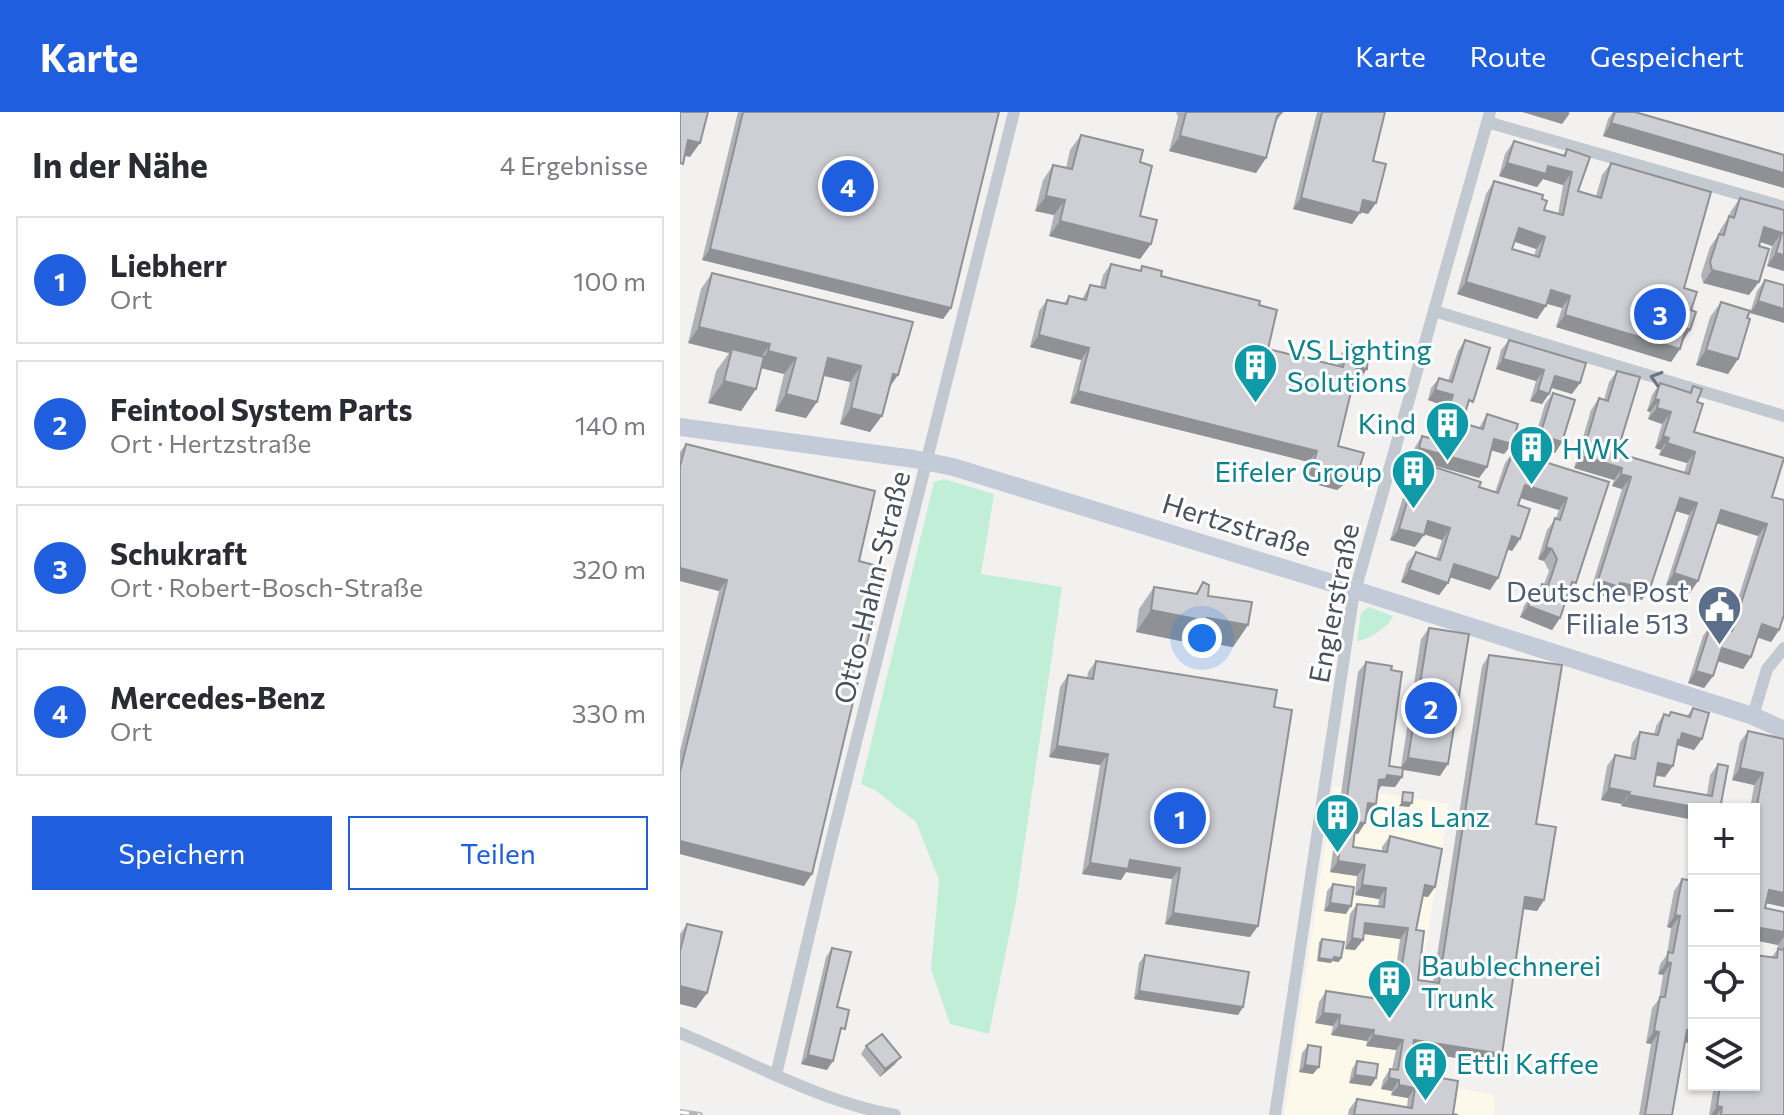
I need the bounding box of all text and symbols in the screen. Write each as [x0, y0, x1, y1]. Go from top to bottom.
text: Karte [40, 33, 138, 80]
text: Karte [1355, 39, 1426, 73]
text: Route [1470, 39, 1546, 73]
text: Gespeichert [1590, 39, 1744, 73]
text: In der Nähe [32, 143, 208, 185]
text: 4 Ergebnisse [500, 149, 648, 180]
pin: 4 [822, 156, 874, 216]
text: Liebherr [110, 246, 227, 283]
text: 1 [54, 265, 66, 296]
text: 100 m [573, 265, 646, 296]
text: Ort [110, 283, 152, 314]
pin: 3 [1634, 284, 1686, 344]
place label: VS Lighting Solutions [1287, 332, 1432, 398]
building icon: VS Lighting Solutions [1232, 341, 1280, 404]
one-way arrow [1649, 371, 1663, 387]
text: Feintool System Parts [110, 390, 412, 427]
building icon: Kind [1423, 399, 1471, 462]
place label: Kind [1358, 406, 1416, 440]
text: 2 [53, 409, 67, 440]
text: 140 m [575, 409, 646, 440]
building icon: HWK [1507, 424, 1555, 487]
text: Ort · Hertzstraße [110, 427, 311, 458]
place label: HWK [1562, 431, 1630, 465]
building icon: Eifeler Group [1389, 447, 1437, 510]
place label: Eifeler Group [1214, 454, 1382, 488]
street label: Otto-Hahn-Straße [826, 467, 916, 707]
street label: Hertzstraße [1158, 485, 1316, 563]
street label: Englerstraße [1301, 520, 1365, 686]
text: Schukraft [110, 534, 247, 571]
text: 3 [52, 553, 68, 584]
text: 320 m [572, 553, 646, 584]
text: Ort · Robert-Bosch-Straße [110, 571, 423, 602]
place label: Deutsche Post Filiale 513 [1506, 574, 1689, 640]
public building icon: Deutsche Post Filiale 513 [1696, 583, 1744, 646]
your location [1182, 618, 1222, 658]
text: Mercedes-Benz [110, 678, 325, 715]
pin: 2 [1405, 678, 1457, 738]
text: 4 [52, 697, 68, 728]
text: 330 m [572, 697, 646, 728]
text: Ort [110, 715, 152, 746]
pin: 1 [1154, 788, 1206, 848]
building icon: Glas Lanz [1314, 792, 1362, 855]
place label: Glas Lanz [1369, 799, 1490, 833]
map controls [1688, 803, 1760, 1091]
button: + [1688, 803, 1760, 875]
button: Speichern [32, 816, 332, 890]
button: Teilen [348, 816, 648, 890]
button: − [1688, 875, 1760, 947]
button: locate [1688, 947, 1760, 1019]
place label: Baublechnerei Trunk [1421, 948, 1601, 1014]
building icon: Baublechnerei Trunk [1366, 957, 1414, 1020]
button: layers [1688, 1019, 1760, 1091]
building icon: Ettli Kaffee [1401, 1039, 1449, 1102]
place label: Ettli Kaffee [1456, 1046, 1599, 1080]

